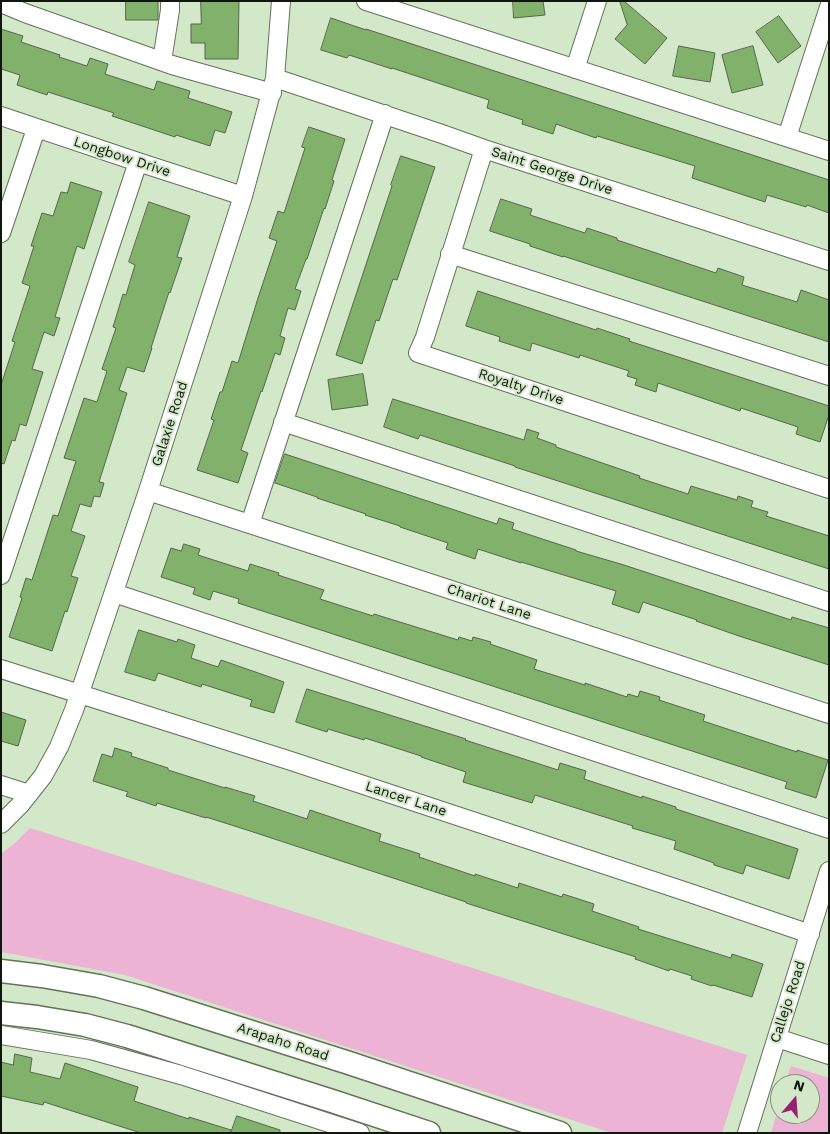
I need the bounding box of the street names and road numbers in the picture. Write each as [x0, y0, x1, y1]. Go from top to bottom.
street label: Longbow Drive [71, 133, 173, 181]
street label: Saint George Drive [489, 143, 615, 199]
street label: Royalty Drive [476, 365, 566, 409]
street label: Galaxie Road [148, 379, 192, 469]
street label: Chariot Lane [445, 580, 533, 624]
street label: Lancer Lane [363, 778, 449, 820]
street label: Callejo Road [767, 959, 809, 1045]
street label: Arapaho Road [235, 1019, 331, 1065]

